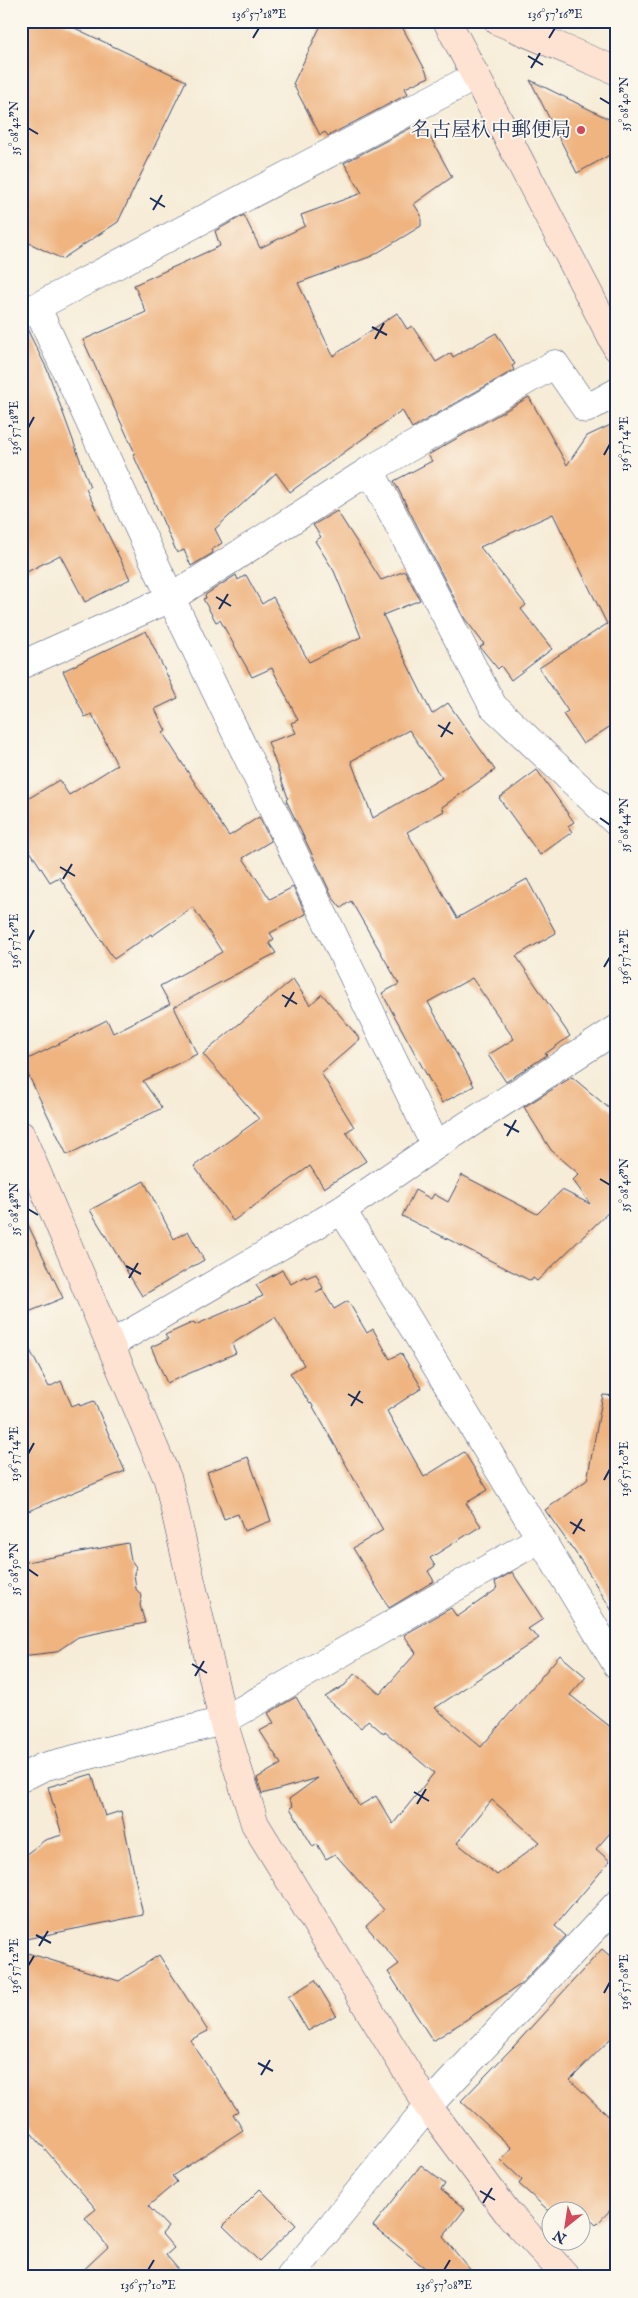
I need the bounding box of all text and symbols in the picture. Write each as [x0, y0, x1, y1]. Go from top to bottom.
text: 136°57'18"E [232, 7, 286, 22]
text: 136°57'16"E [528, 7, 582, 22]
text: 35°08'40"N [617, 76, 632, 131]
text: 35°08'42"N [7, 100, 22, 155]
place label: 名古屋杁中郵便局 [411, 118, 571, 143]
marker: 名古屋杁中郵便局 [575, 124, 587, 136]
text: 136°57'18"E [7, 401, 22, 455]
text: 136°57'14"E [617, 416, 632, 472]
text: 35°08'44"N [617, 797, 632, 852]
text: 136°57'16"E [7, 914, 22, 968]
text: 136°57'12"E [617, 929, 632, 985]
text: 35°08'46"N [617, 1157, 632, 1212]
text: 35°08'48"N [7, 1182, 22, 1236]
text: 136°57'14"E [7, 1426, 22, 1482]
text: 136°57'10"E [617, 1441, 632, 1497]
text: 35°08'50"N [7, 1542, 22, 1596]
text: 136°57'12"E [7, 1938, 22, 1994]
text: 136°57'08"E [617, 1954, 632, 2010]
north arrow [540, 2200, 590, 2250]
text: N [550, 2226, 571, 2248]
text: 136°57'10"E [120, 2278, 176, 2293]
text: 136°57'08"E [416, 2278, 472, 2293]

